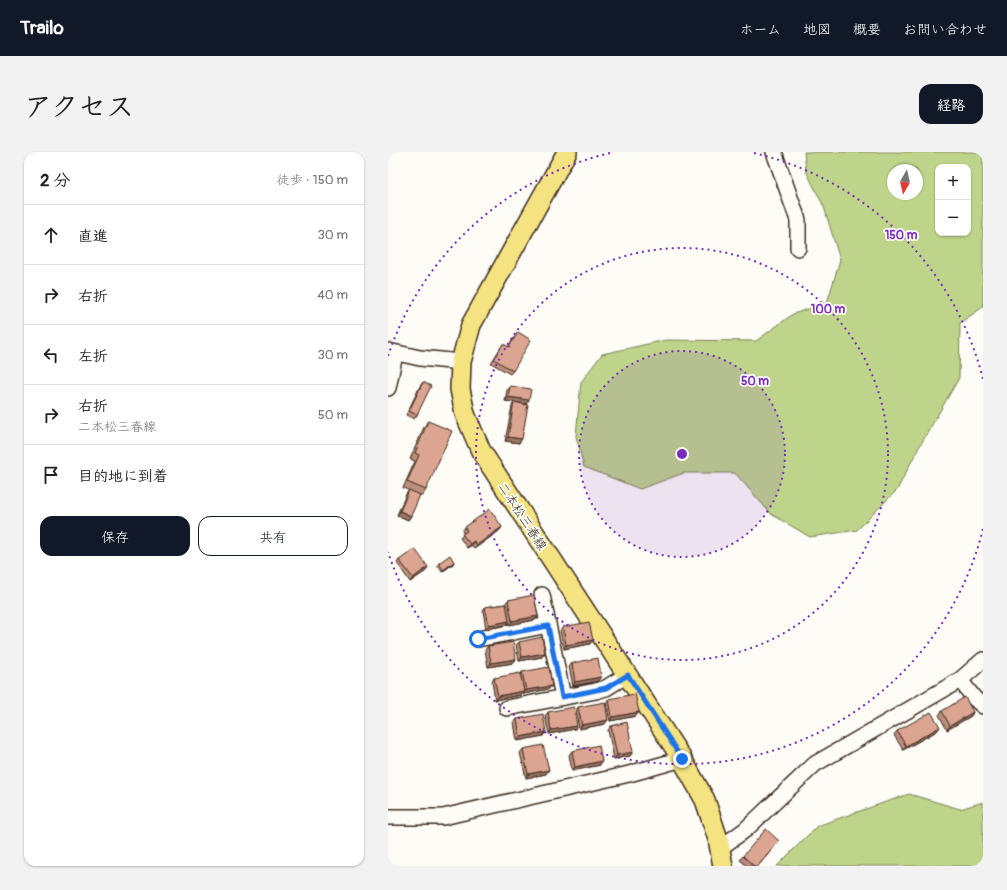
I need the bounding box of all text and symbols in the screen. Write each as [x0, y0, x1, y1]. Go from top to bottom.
text: Trailo [20, 16, 64, 40]
text: ホーム [740, 21, 781, 38]
text: 地図 [803, 21, 831, 38]
text: 概要 [853, 21, 881, 38]
text: お問い合わせ [903, 21, 987, 38]
button: 経路 [919, 84, 983, 124]
text: アクセス [24, 90, 134, 125]
north arrow [887, 164, 923, 200]
map controls [935, 164, 971, 236]
button: + [935, 164, 971, 200]
text: 2 分 [40, 170, 70, 191]
text: 徒歩 · 150 m [277, 172, 348, 188]
button: − [935, 200, 971, 236]
icon: ahead [40, 224, 62, 246]
text: 直進 [78, 227, 108, 246]
text: 30 m [318, 227, 348, 243]
text: 150 m [885, 228, 918, 243]
icon: right [40, 284, 62, 306]
text: 右折 [78, 287, 108, 306]
text: 40 m [317, 287, 348, 303]
text: 100 m [811, 302, 846, 317]
icon: left [40, 344, 62, 366]
text: 左折 [78, 347, 108, 366]
text: 30 m [318, 347, 348, 363]
text: 50 m [741, 374, 769, 389]
text: 右折 [78, 397, 108, 416]
icon: right [40, 404, 62, 426]
text: 50 m [318, 407, 348, 423]
text: 二本松三春線 [78, 419, 156, 435]
centre of rings [675, 447, 689, 461]
icon: arrive [40, 464, 62, 486]
text: 目的地に到着 [78, 467, 168, 486]
street label: 二本松三春線 [494, 479, 551, 554]
button: 保存 [40, 516, 190, 556]
button: 共有 [198, 516, 348, 556]
route start [469, 630, 487, 648]
route end [673, 750, 691, 768]

